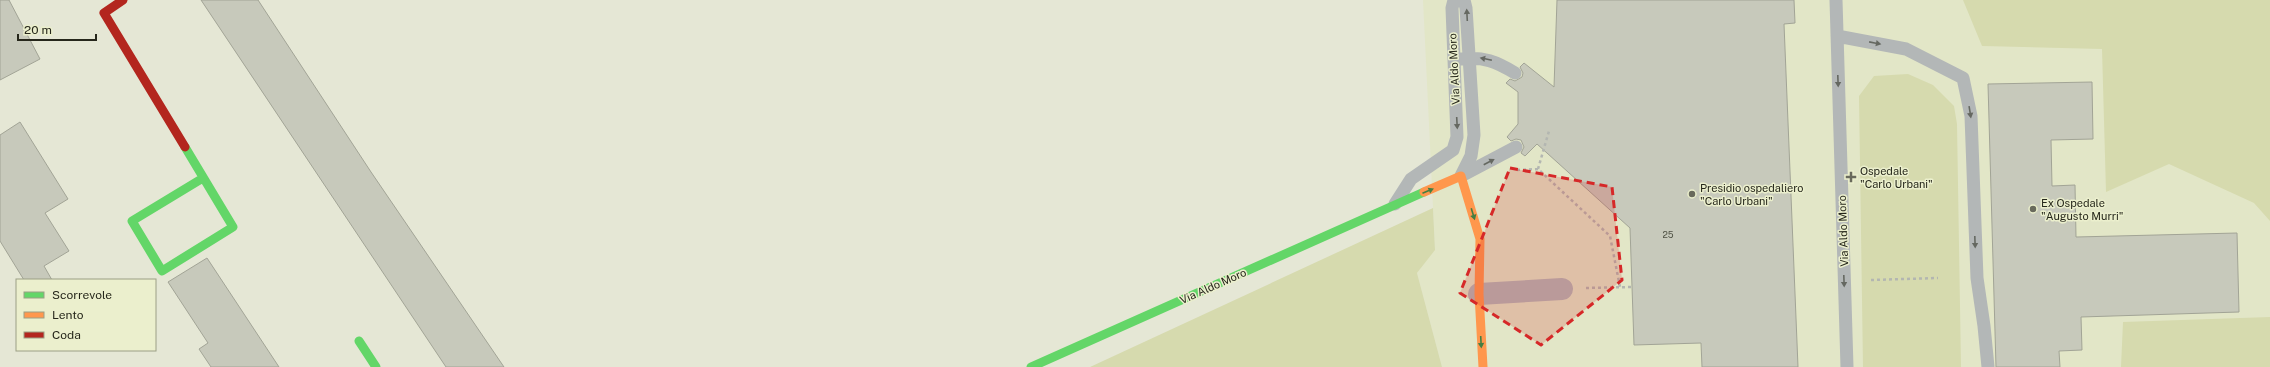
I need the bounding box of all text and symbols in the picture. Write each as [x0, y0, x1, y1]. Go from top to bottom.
one-way arrow [1463, 9, 1470, 21]
scale bar [18, 16, 96, 42]
text: 20 m [24, 23, 52, 37]
street label: Via Aldo Moro [1446, 33, 1462, 105]
one-way arrow [1869, 40, 1882, 46]
one-way arrow [1480, 56, 1492, 62]
one-way arrow [1835, 75, 1842, 87]
one-way arrow [1967, 106, 1973, 118]
one-way arrow [1453, 117, 1460, 129]
one-way arrow [1483, 158, 1495, 165]
place label: Ospedale "Carlo Urbani" [1860, 165, 1933, 190]
marker: Ospedale "Carlo Urbani" [1845, 171, 1857, 183]
place label: Presidio ospedaliero "Carlo Urbani" [1700, 182, 1804, 207]
one-way arrow [1422, 187, 1434, 193]
marker: Presidio ospedaliero "Carlo Urbani" [1687, 189, 1697, 199]
street label: Via Aldo Moro [1836, 195, 1850, 267]
place label: Ex Ospedale "Augusto Murri" [2041, 197, 2123, 222]
marker: Ex Ospedale "Augusto Murri" [2028, 204, 2038, 214]
one-way arrow [1470, 208, 1476, 220]
house number: 25 [1662, 229, 1674, 240]
one-way arrow [1972, 236, 1979, 248]
street label: Via Aldo Moro [1178, 266, 1248, 306]
one-way arrow [1841, 275, 1848, 287]
legend [16, 279, 156, 351]
text: Scorrevole [52, 288, 112, 302]
text: Lento [52, 308, 84, 322]
text: Coda [52, 328, 81, 342]
one-way arrow [1478, 336, 1485, 348]

